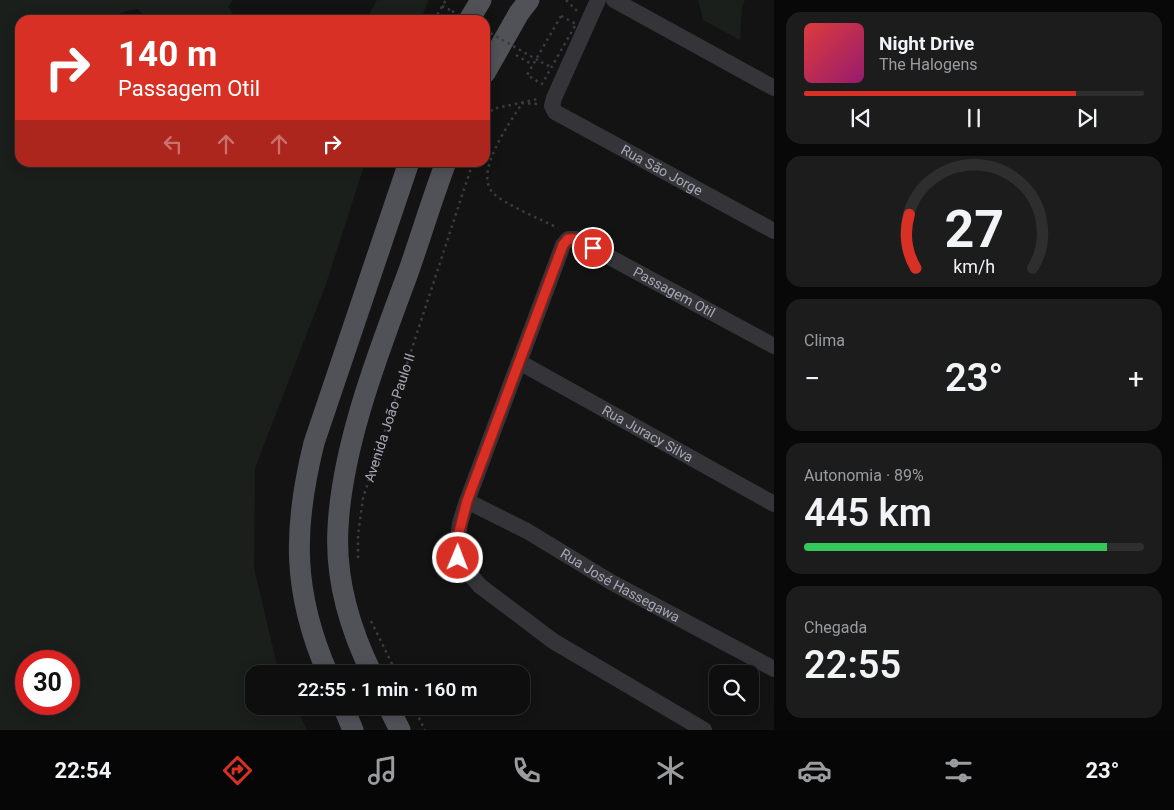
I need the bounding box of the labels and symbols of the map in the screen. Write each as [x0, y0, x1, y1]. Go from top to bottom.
street label: Rua São Jorge [618, 141, 705, 199]
pin [572, 227, 614, 269]
street label: Passagem Otil [631, 264, 718, 321]
street label: Avenida João Paulo II [361, 351, 418, 484]
street label: Rua Juracy Silva [599, 402, 696, 465]
position arrow [431, 531, 483, 583]
street label: Rua José Hassegawa [558, 545, 683, 625]
speed limit sign: 30 [15, 650, 80, 715]

